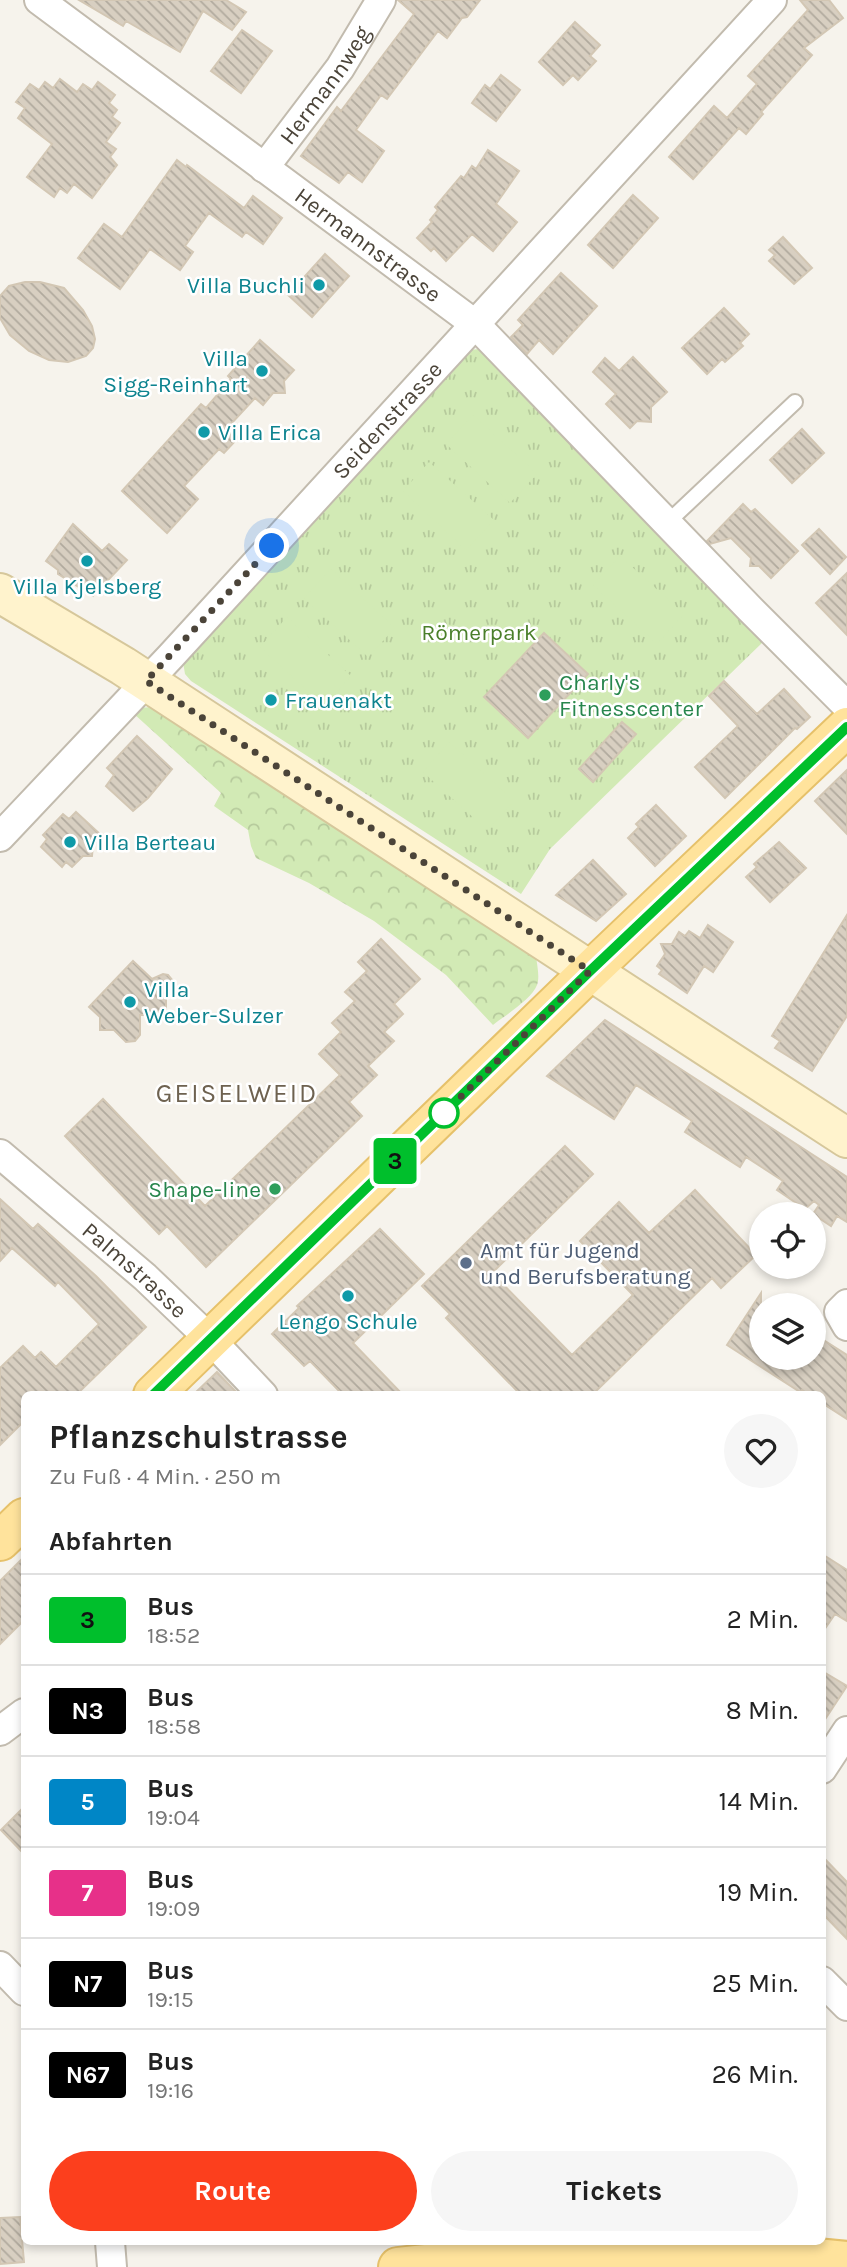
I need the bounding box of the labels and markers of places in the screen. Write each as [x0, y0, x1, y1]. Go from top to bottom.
place label: Villa Buchli [187, 272, 305, 299]
marker: Villa Buchli [311, 277, 327, 293]
place label: Villa Sigg-Reinhart [103, 345, 248, 398]
marker: Villa Sigg-Reinhart [254, 363, 270, 379]
place label: Villa Erica [218, 419, 321, 446]
marker: Villa Erica [196, 424, 212, 440]
marker: Villa Kjelsberg [79, 553, 95, 569]
place label: Villa Kjelsberg [13, 573, 161, 600]
place label: Charly's Fitnesscenter [559, 669, 703, 722]
place label: Frauenakt [285, 687, 392, 714]
marker: Charly's Fitnesscenter [537, 687, 553, 703]
marker: Frauenakt [263, 692, 279, 708]
place label: Villa Berteau [84, 829, 216, 856]
marker: Villa Berteau [62, 834, 78, 850]
place label: Villa Weber-Sulzer [144, 976, 283, 1029]
marker: Villa Weber-Sulzer [122, 994, 138, 1010]
unlabelled marker [429, 1098, 459, 1128]
place label: Shape-line [148, 1176, 261, 1203]
marker: Shape-line [267, 1181, 283, 1197]
place label: Amt für Jugend und Berufsberatung [480, 1237, 691, 1290]
marker: Amt für Jugend und Berufsberatung [458, 1255, 474, 1271]
marker: Lengo Schule [340, 1288, 356, 1304]
place label: Lengo Schule [278, 1308, 418, 1335]

